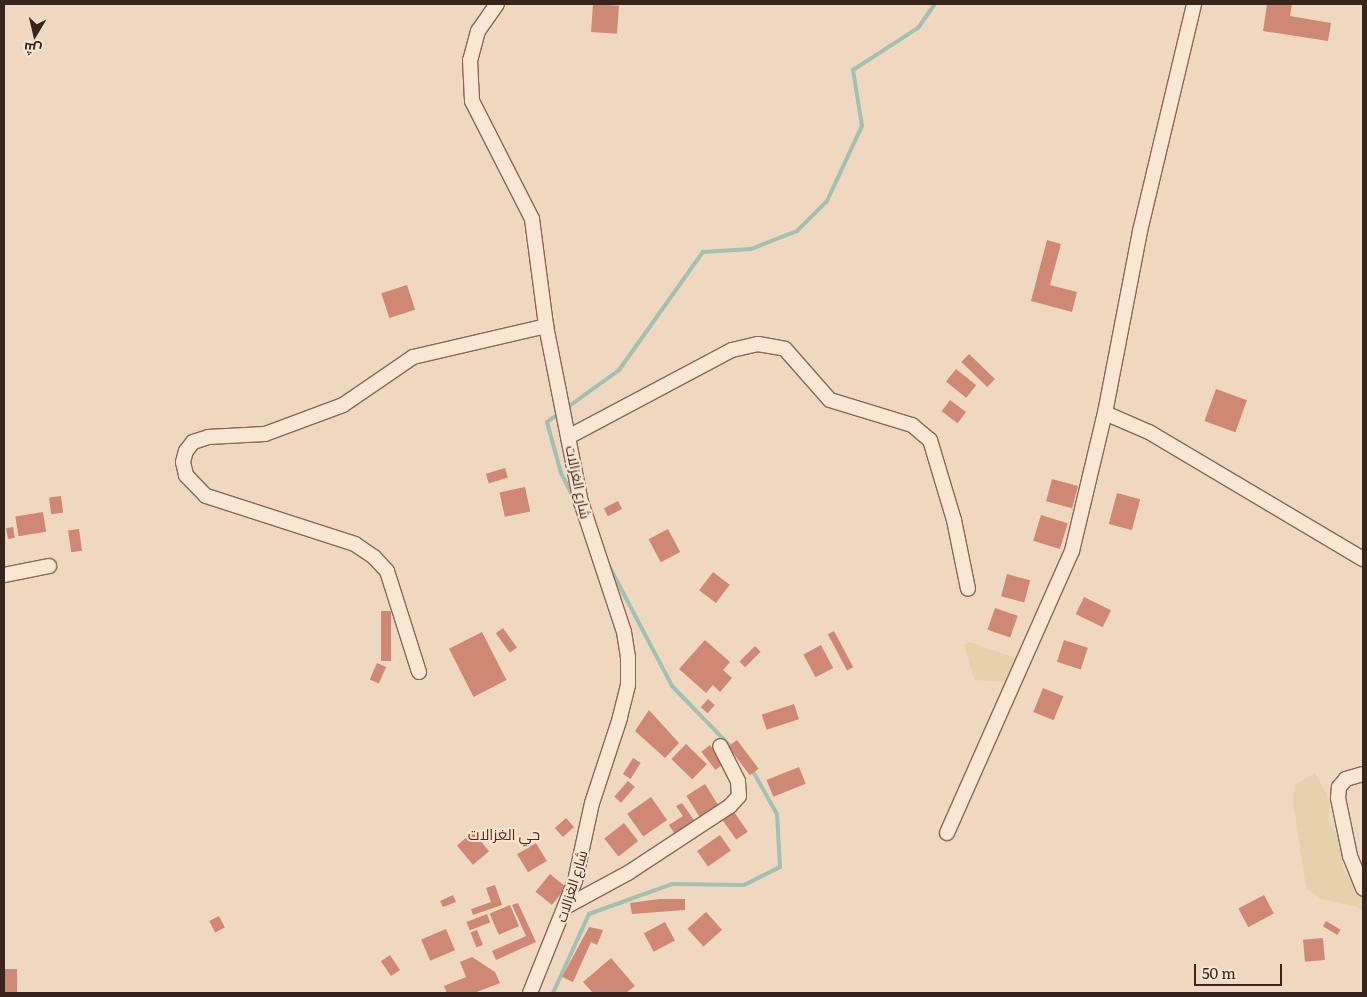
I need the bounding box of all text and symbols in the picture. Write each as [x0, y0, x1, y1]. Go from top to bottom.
north arrow [10, 10, 60, 60]
text: ش [22, 39, 43, 61]
street label: شارع الغزالات [563, 444, 595, 520]
district label: حي الغزالات [468, 825, 540, 843]
street label: شارع الغزالات [552, 848, 590, 924]
scale bar [1197, 954, 1284, 986]
text: 50 m [1202, 961, 1236, 984]

